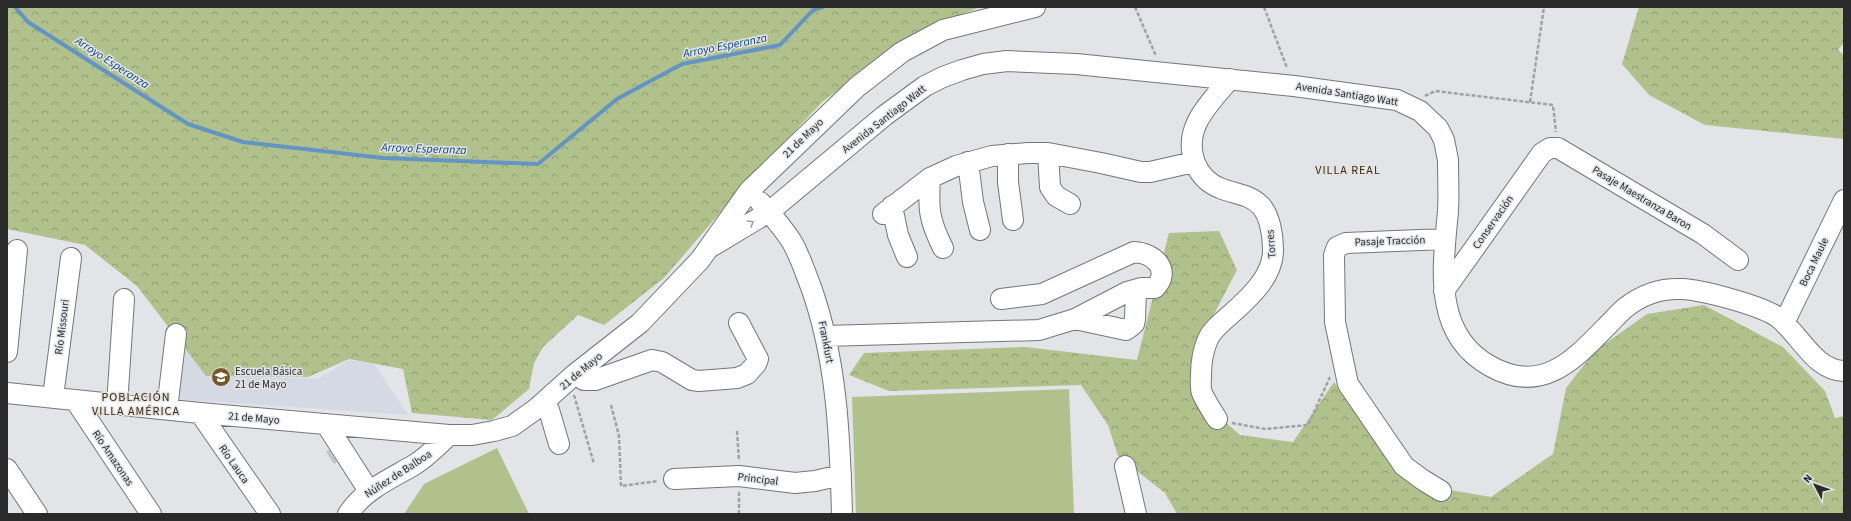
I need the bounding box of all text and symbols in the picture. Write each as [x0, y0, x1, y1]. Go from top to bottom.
water label: Arroyo Esperanza [681, 29, 769, 63]
water label: Arroyo Esperanza [71, 32, 153, 94]
street label: Avenida Santiago Watt [1295, 79, 1399, 110]
street label: Avenida Santiago Watt [839, 81, 929, 157]
street label: 21 de Mayo [779, 115, 827, 161]
water label: Arroyo Esperanza [380, 139, 467, 159]
district label: VILLA REAL [1315, 162, 1381, 179]
street label: Pasaje Maestranza Baron [1589, 162, 1695, 234]
street label: Conservación [1469, 192, 1517, 252]
one-way arrow [747, 220, 754, 228]
street label: Torres [1262, 229, 1280, 259]
street label: Pasaje Tracción [1354, 232, 1426, 250]
street label: Boca Maule [1796, 234, 1833, 289]
street label: Río Missouri [51, 299, 73, 355]
street label: Frankfurt [815, 320, 837, 365]
street label: 21 de Mayo [556, 349, 606, 393]
place label: Escuela Básica 21 de Mayo [235, 364, 302, 392]
school or university icon: Escuela Básica 21 de Mayo [210, 366, 232, 388]
district label: POBLACIÓN VILLA AMÉRICA [92, 389, 180, 420]
street label: 21 de Mayo [228, 408, 280, 428]
street label: Río Amazonas [89, 427, 137, 489]
street label: Río Lauca [215, 441, 253, 487]
street label: Núñez de Balboa [361, 447, 435, 501]
north arrow [1795, 465, 1835, 505]
street label: Principal [737, 469, 779, 489]
text: N [1800, 471, 1816, 486]

